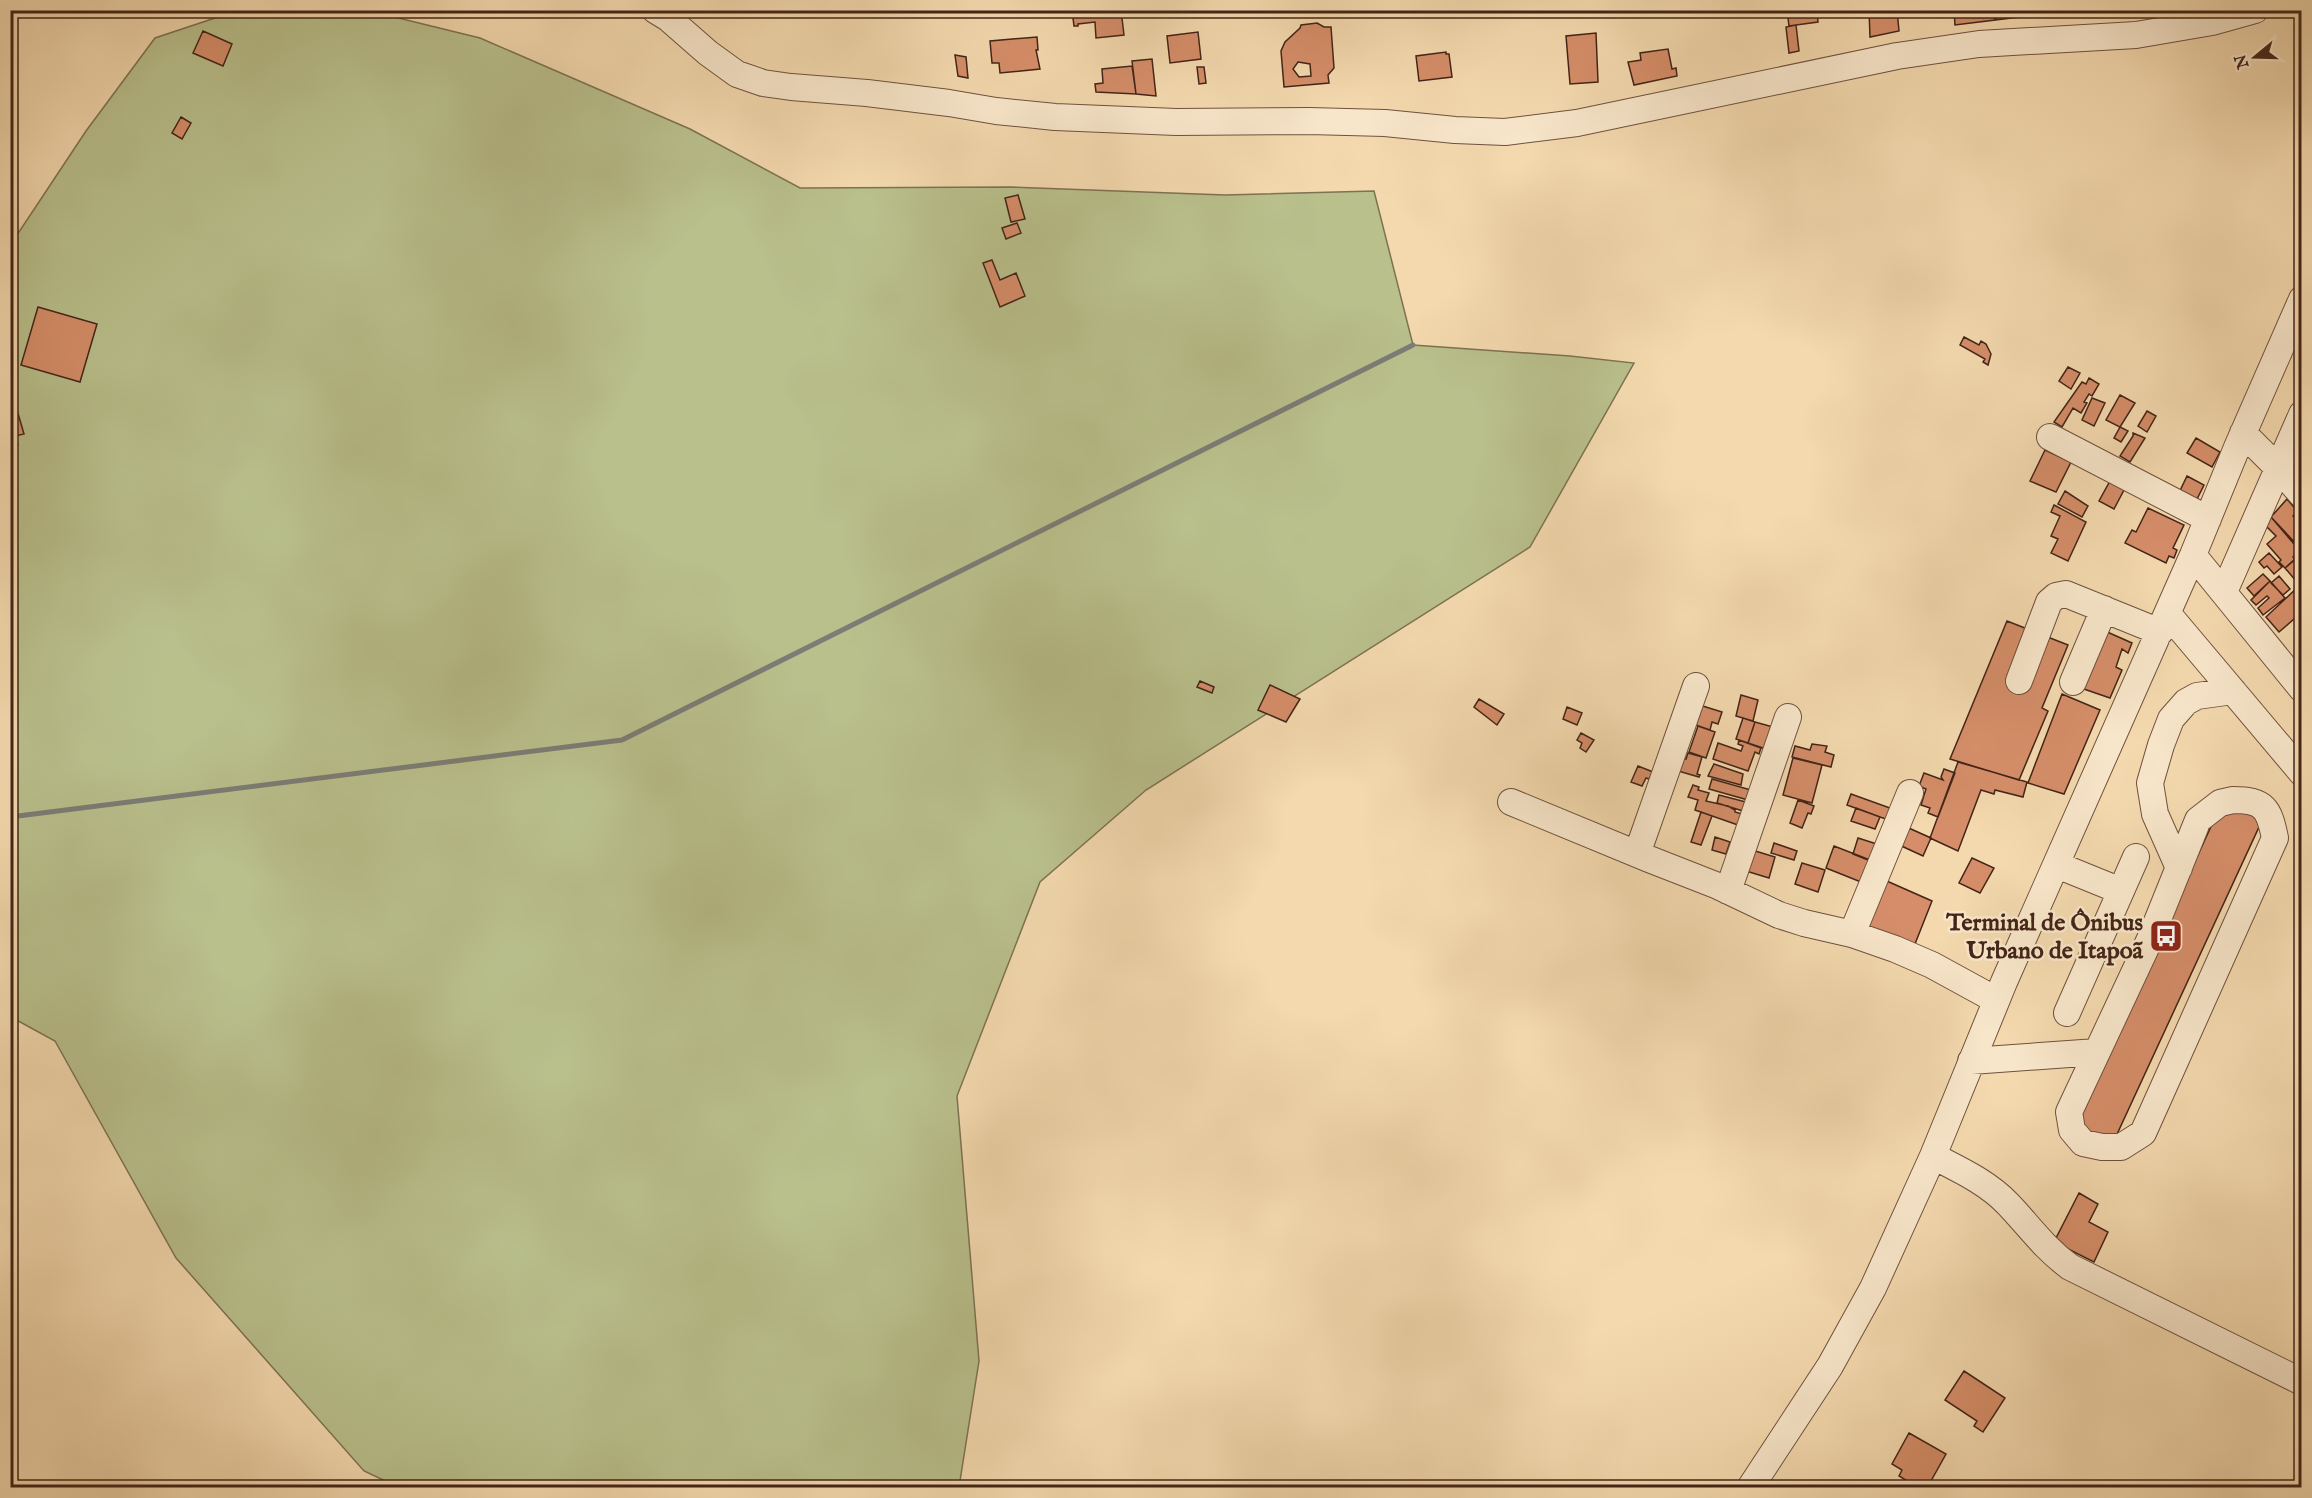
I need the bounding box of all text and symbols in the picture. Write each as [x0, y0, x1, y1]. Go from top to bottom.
north arrow [2225, 27, 2285, 87]
text: N [2231, 51, 2255, 72]
place label: Terminal de Ônibus Urbano de Itapoã [1945, 908, 2144, 967]
bus stop icon: Terminal de Ônibus Urbano de Itapoã [2148, 918, 2184, 954]

